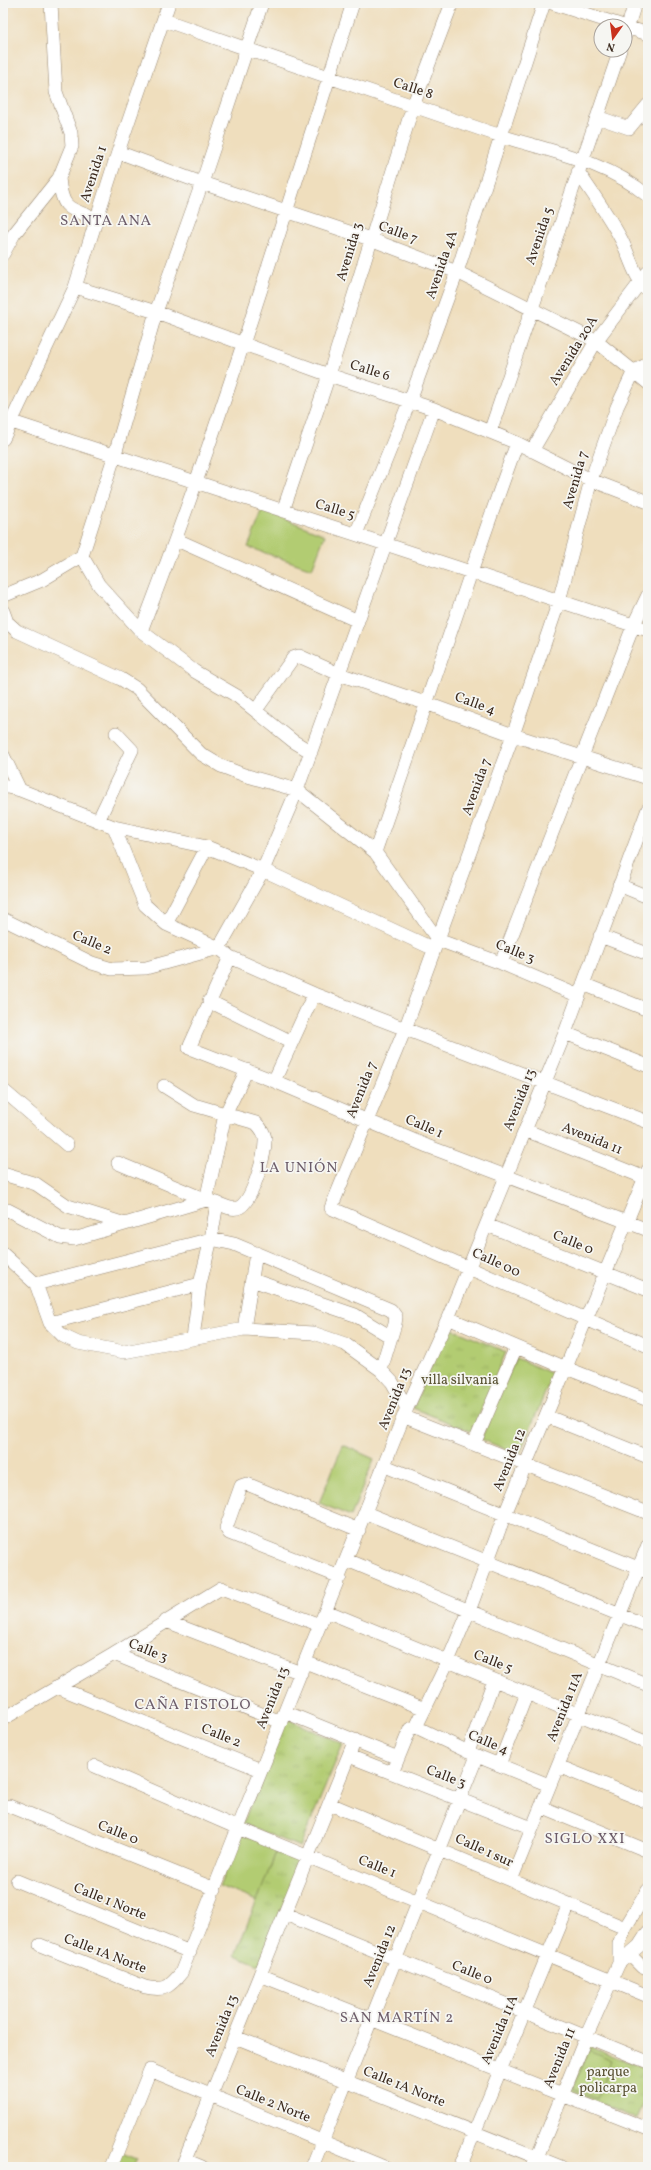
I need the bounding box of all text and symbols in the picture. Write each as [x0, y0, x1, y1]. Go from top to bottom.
north arrow [593, 18, 633, 58]
text: N [605, 38, 617, 54]
street label: Calle 8 [391, 74, 435, 104]
street label: Avenida 1 [76, 143, 112, 205]
street label: Avenida 5 [521, 205, 559, 267]
district label: SANTA ANA [60, 211, 152, 232]
street label: Calle 7 [376, 217, 421, 249]
street label: Avenida 3 [332, 220, 368, 284]
street label: Avenida 4A [421, 228, 463, 302]
street label: Avenida 20A [545, 312, 603, 389]
street label: Calle 6 [348, 356, 392, 386]
street label: Avenida 7 [559, 448, 593, 511]
street label: Calle 5 [313, 495, 357, 525]
street label: Calle 4 [452, 688, 498, 720]
street label: Avenida 7 [458, 755, 496, 818]
street label: Calle 2 [69, 926, 115, 960]
street label: Calle 3 [492, 935, 538, 969]
street label: Avenida 7 [342, 1058, 382, 1121]
street label: Avenida 13 [499, 1066, 541, 1134]
street label: Calle 1 [402, 1111, 446, 1143]
street label: Avenida 11 [559, 1118, 625, 1160]
district label: LA UNIÓN [260, 1158, 338, 1179]
street label: Calle 0 [550, 1226, 596, 1260]
street label: Calle 00 [469, 1244, 523, 1282]
street label: Avenida 13 [374, 1365, 416, 1433]
park label: villa silvania [421, 1371, 499, 1390]
street label: Avenida 12 [489, 1426, 531, 1494]
street label: Calle 3 [125, 1634, 171, 1668]
street label: Calle 5 [471, 1646, 515, 1678]
street label: Avenida 13 [252, 1664, 294, 1732]
street label: Avenida 11A [542, 1669, 588, 1745]
district label: CAÑA FISTOLO [135, 1695, 251, 1716]
street label: Calle 2 [198, 1719, 244, 1753]
street label: Calle 4 [465, 1726, 511, 1760]
street label: Calle 3 [423, 1761, 469, 1793]
street label: Calle 0 [95, 1816, 141, 1850]
district label: SIGLO XXI [544, 1829, 626, 1850]
street label: Calle 1 sur [452, 1830, 516, 1872]
street label: Calle 1 [355, 1851, 399, 1883]
street label: Calle 1 Norte [71, 1879, 150, 1925]
street label: Avenida 12 [359, 1922, 401, 1990]
street label: Calle 1A Norte [61, 1930, 149, 1979]
street label: Calle 0 [449, 1956, 495, 1990]
street label: Avenida 13 [201, 1992, 243, 2060]
street label: Avenida 11A [477, 1992, 523, 2068]
district label: SAN MARTÍN 2 [340, 2008, 454, 2029]
street label: Avenida 11 [539, 2025, 581, 2091]
street label: Calle 1A Norte [360, 2062, 448, 2112]
park label: parque policarpa [579, 2063, 637, 2098]
street label: Calle 2 Norte [233, 2080, 314, 2128]

